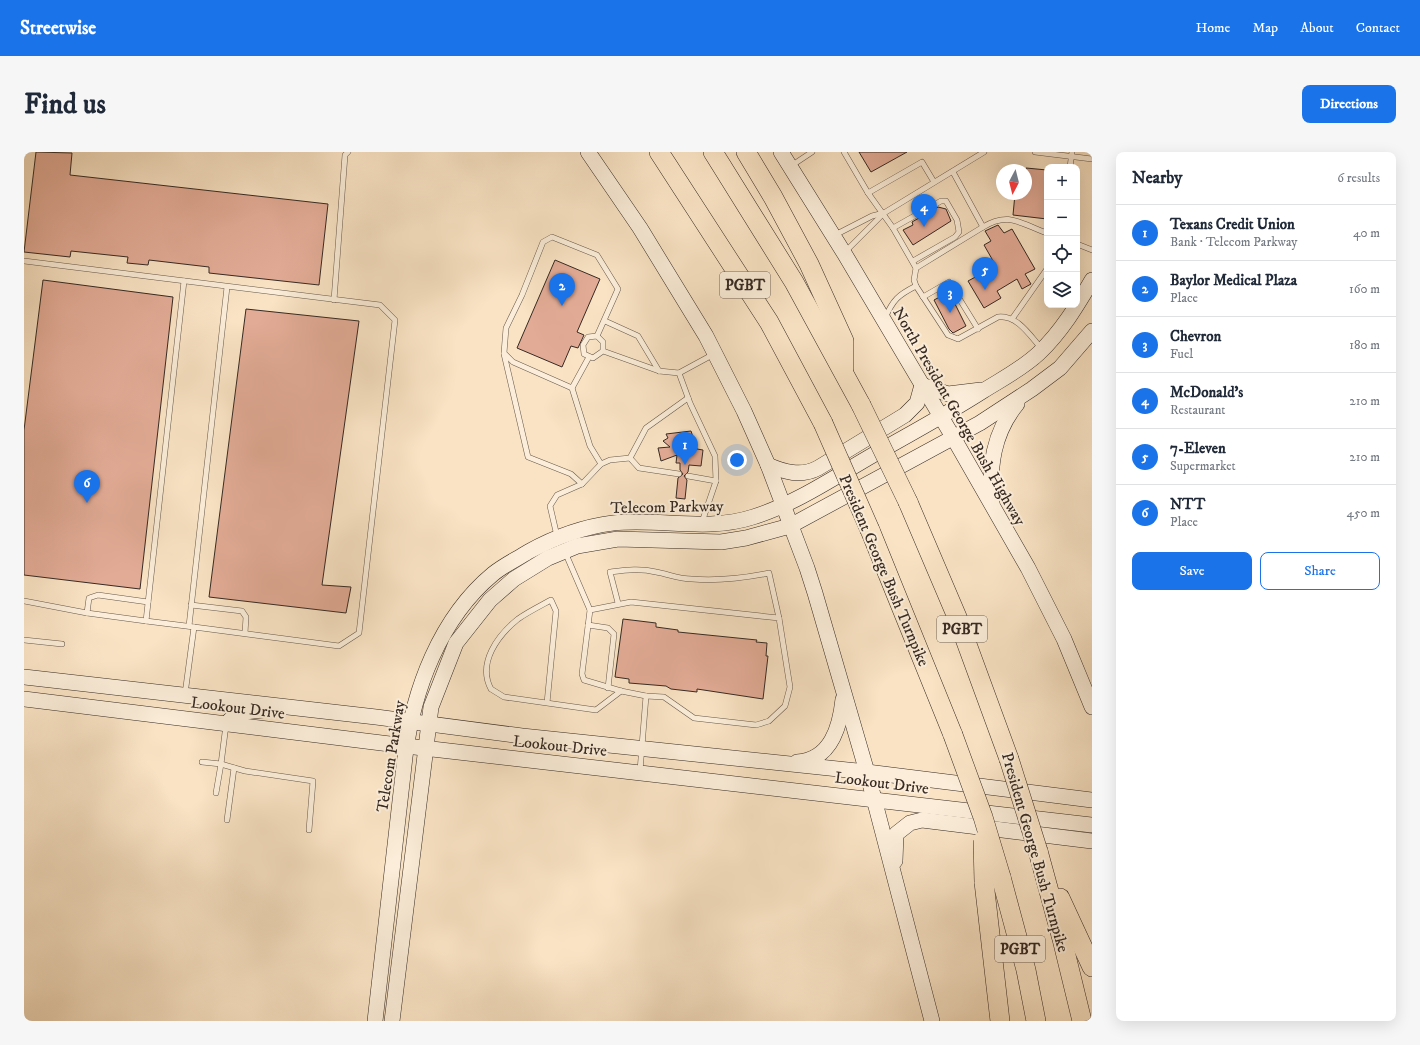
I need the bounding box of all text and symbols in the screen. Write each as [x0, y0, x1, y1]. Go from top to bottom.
text: Streetwise [20, 17, 96, 40]
text: Home [1196, 19, 1230, 37]
text: Map [1252, 19, 1278, 37]
text: About [1300, 19, 1334, 37]
text: Contact [1356, 19, 1400, 37]
button: Directions [1302, 85, 1396, 123]
text: Find us [24, 87, 106, 122]
north arrow [996, 164, 1032, 200]
map controls [1044, 164, 1080, 308]
button: + [1044, 164, 1080, 200]
text: Nearby [1132, 167, 1182, 189]
text: 6 results [1337, 170, 1380, 186]
pin: 4 [911, 194, 937, 227]
button: − [1044, 200, 1080, 236]
text: Texans Credit Union [1170, 215, 1295, 234]
text: 1 [1143, 225, 1147, 241]
text: 40 m [1353, 225, 1380, 241]
text: Bank · Telecom Parkway [1170, 234, 1298, 250]
button: locate [1044, 236, 1080, 272]
pin: 5 [972, 257, 998, 290]
text: Baylor Medical Plaza [1170, 271, 1297, 290]
road number: PGBT [720, 272, 770, 298]
button: layers [1044, 272, 1080, 308]
pin: 2 [549, 273, 575, 306]
pin: 3 [937, 280, 963, 313]
text: 2 [1142, 281, 1148, 297]
text: 160 m [1349, 281, 1380, 297]
text: Place [1170, 290, 1198, 306]
street label: North President George Bush Highway [888, 304, 1030, 530]
text: Chevron [1170, 327, 1221, 346]
text: 3 [1143, 337, 1147, 353]
text: 180 m [1349, 337, 1380, 353]
text: Fuel [1170, 346, 1193, 362]
text: McDonald's [1170, 383, 1243, 402]
text: 4 [1141, 393, 1149, 409]
text: 210 m [1349, 393, 1380, 409]
text: Restaurant [1170, 402, 1226, 418]
pin: 1 [672, 432, 698, 465]
text: 7-Eleven [1170, 439, 1226, 458]
text: 5 [1142, 449, 1148, 465]
text: 210 m [1349, 449, 1380, 465]
your location [727, 450, 747, 470]
text: Supermarket [1170, 458, 1236, 474]
pin: 6 [74, 470, 100, 503]
street label: President George Bush Turnpike [834, 471, 934, 670]
text: NTT [1170, 495, 1205, 514]
street label: Telecom Parkway [610, 496, 724, 518]
text: 6 [1142, 505, 1148, 521]
text: 450 m [1347, 505, 1380, 521]
text: Place [1170, 514, 1198, 530]
button: Save [1132, 552, 1252, 590]
button: Share [1260, 552, 1380, 590]
road number: PGBT [937, 616, 987, 642]
street label: Lookout Drive [190, 692, 286, 724]
street label: Telecom Parkway [372, 698, 410, 814]
street label: Lookout Drive [512, 731, 608, 761]
street label: President George Bush Turnpike [997, 750, 1073, 955]
street label: Lookout Drive [834, 767, 930, 799]
road number: PGBT [995, 936, 1045, 962]

